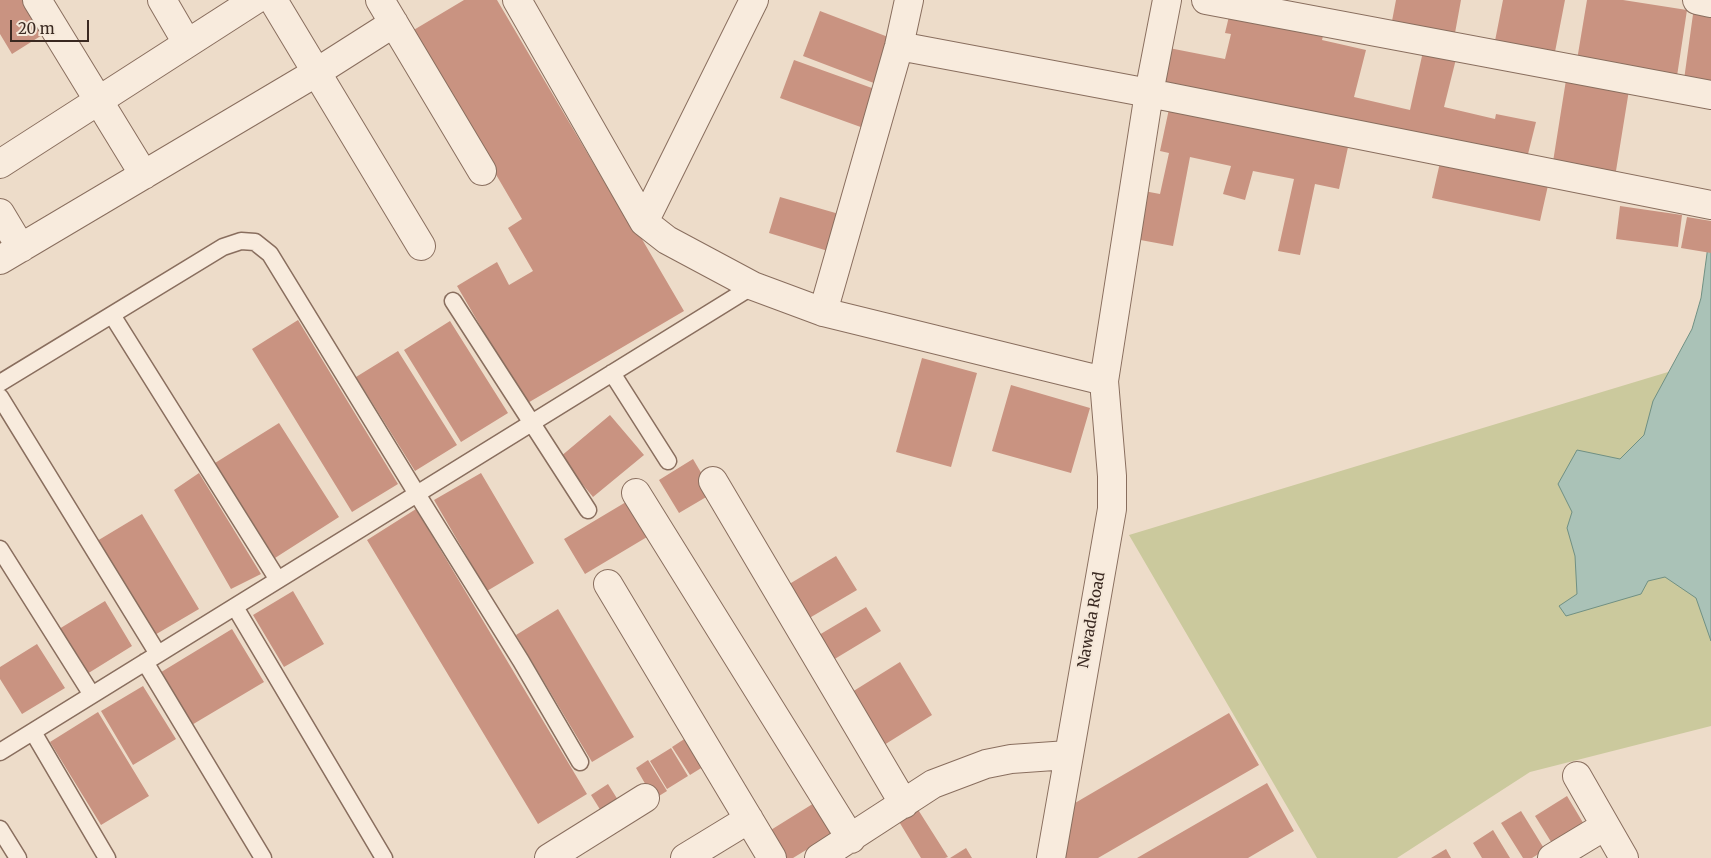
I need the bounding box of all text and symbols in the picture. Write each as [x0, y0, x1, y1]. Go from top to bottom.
scale bar [12, 10, 91, 42]
text: 20 m [18, 19, 55, 38]
street label: Nawada Road [1075, 571, 1109, 669]

